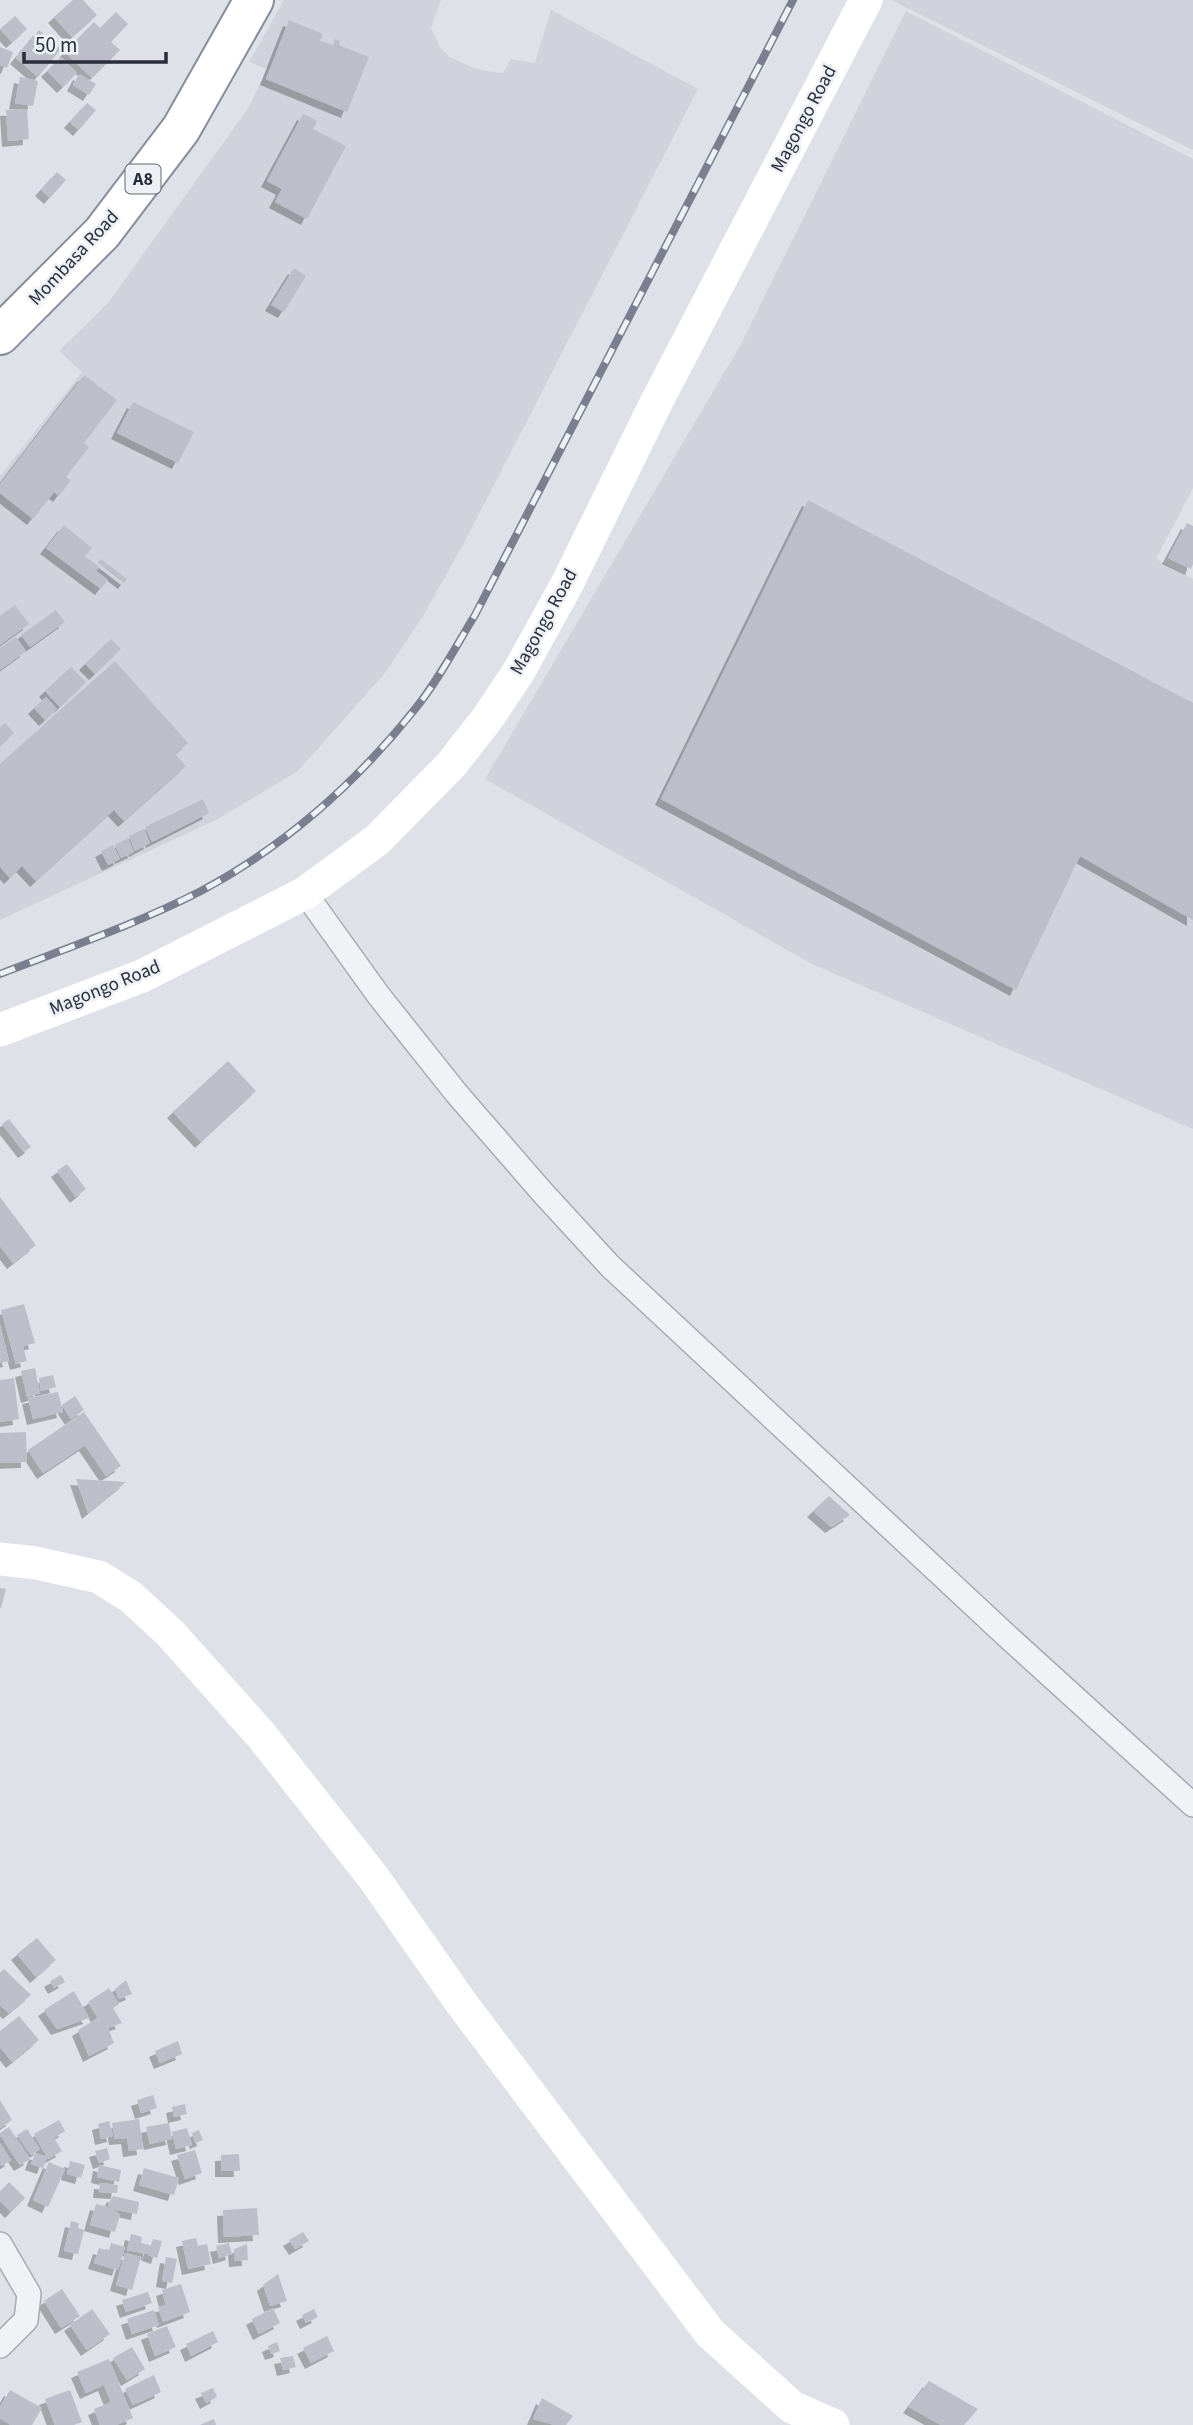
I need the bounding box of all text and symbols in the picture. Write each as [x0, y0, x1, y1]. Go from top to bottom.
scale bar [24, 21, 166, 65]
text: 50 m [35, 30, 77, 60]
street label: Magongo Road [764, 61, 844, 177]
road number: A8 [125, 164, 160, 194]
street label: Mombasa Road [23, 204, 125, 312]
street label: Magongo Road [504, 564, 584, 680]
street label: Magongo Road [45, 953, 165, 1023]

